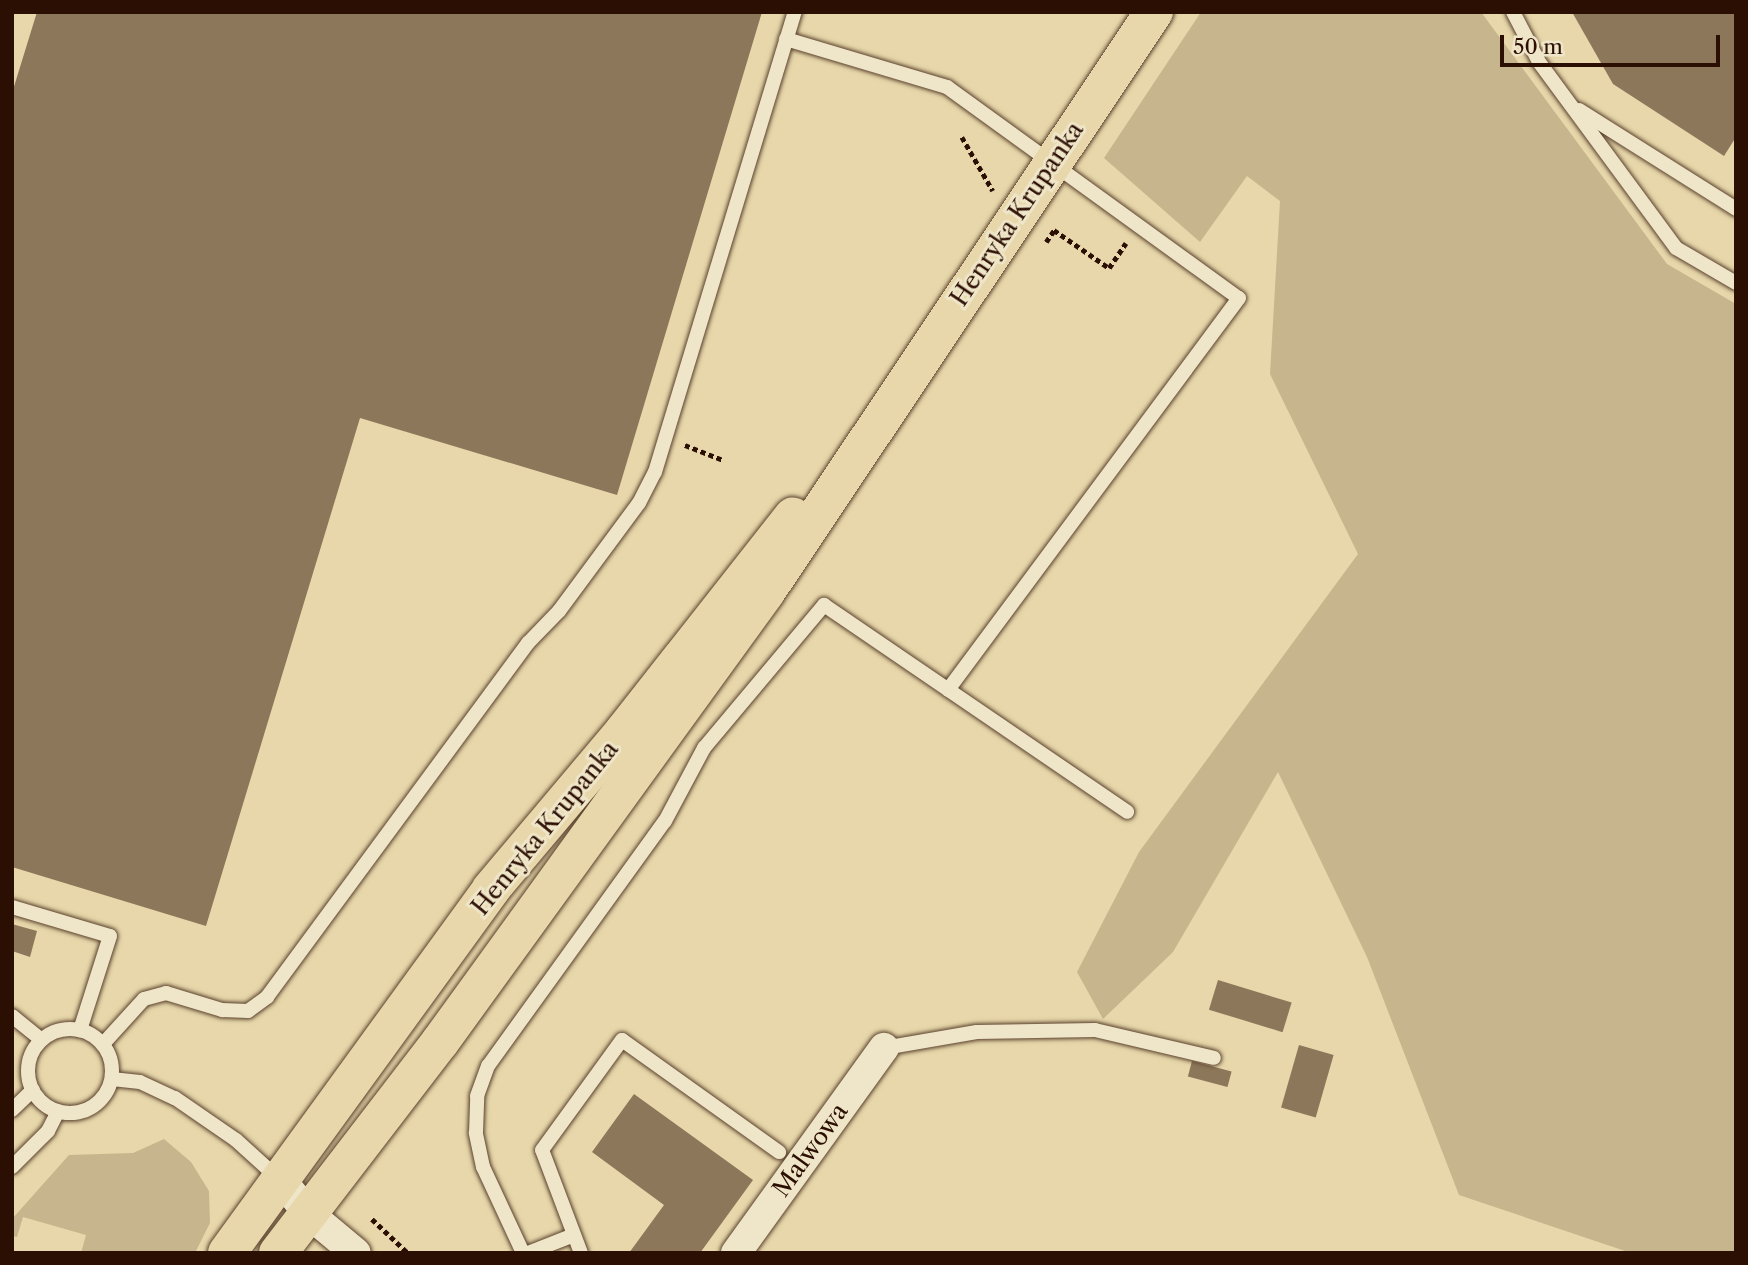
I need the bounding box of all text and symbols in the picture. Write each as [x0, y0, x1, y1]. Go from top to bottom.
scale bar [1503, 21, 1724, 65]
text: 50 m [1513, 34, 1563, 59]
street label: Henryka Krupanka [945, 116, 1089, 312]
street label: Henryka Krupanka [466, 735, 624, 921]
street label: Malwowa [766, 1098, 854, 1202]

